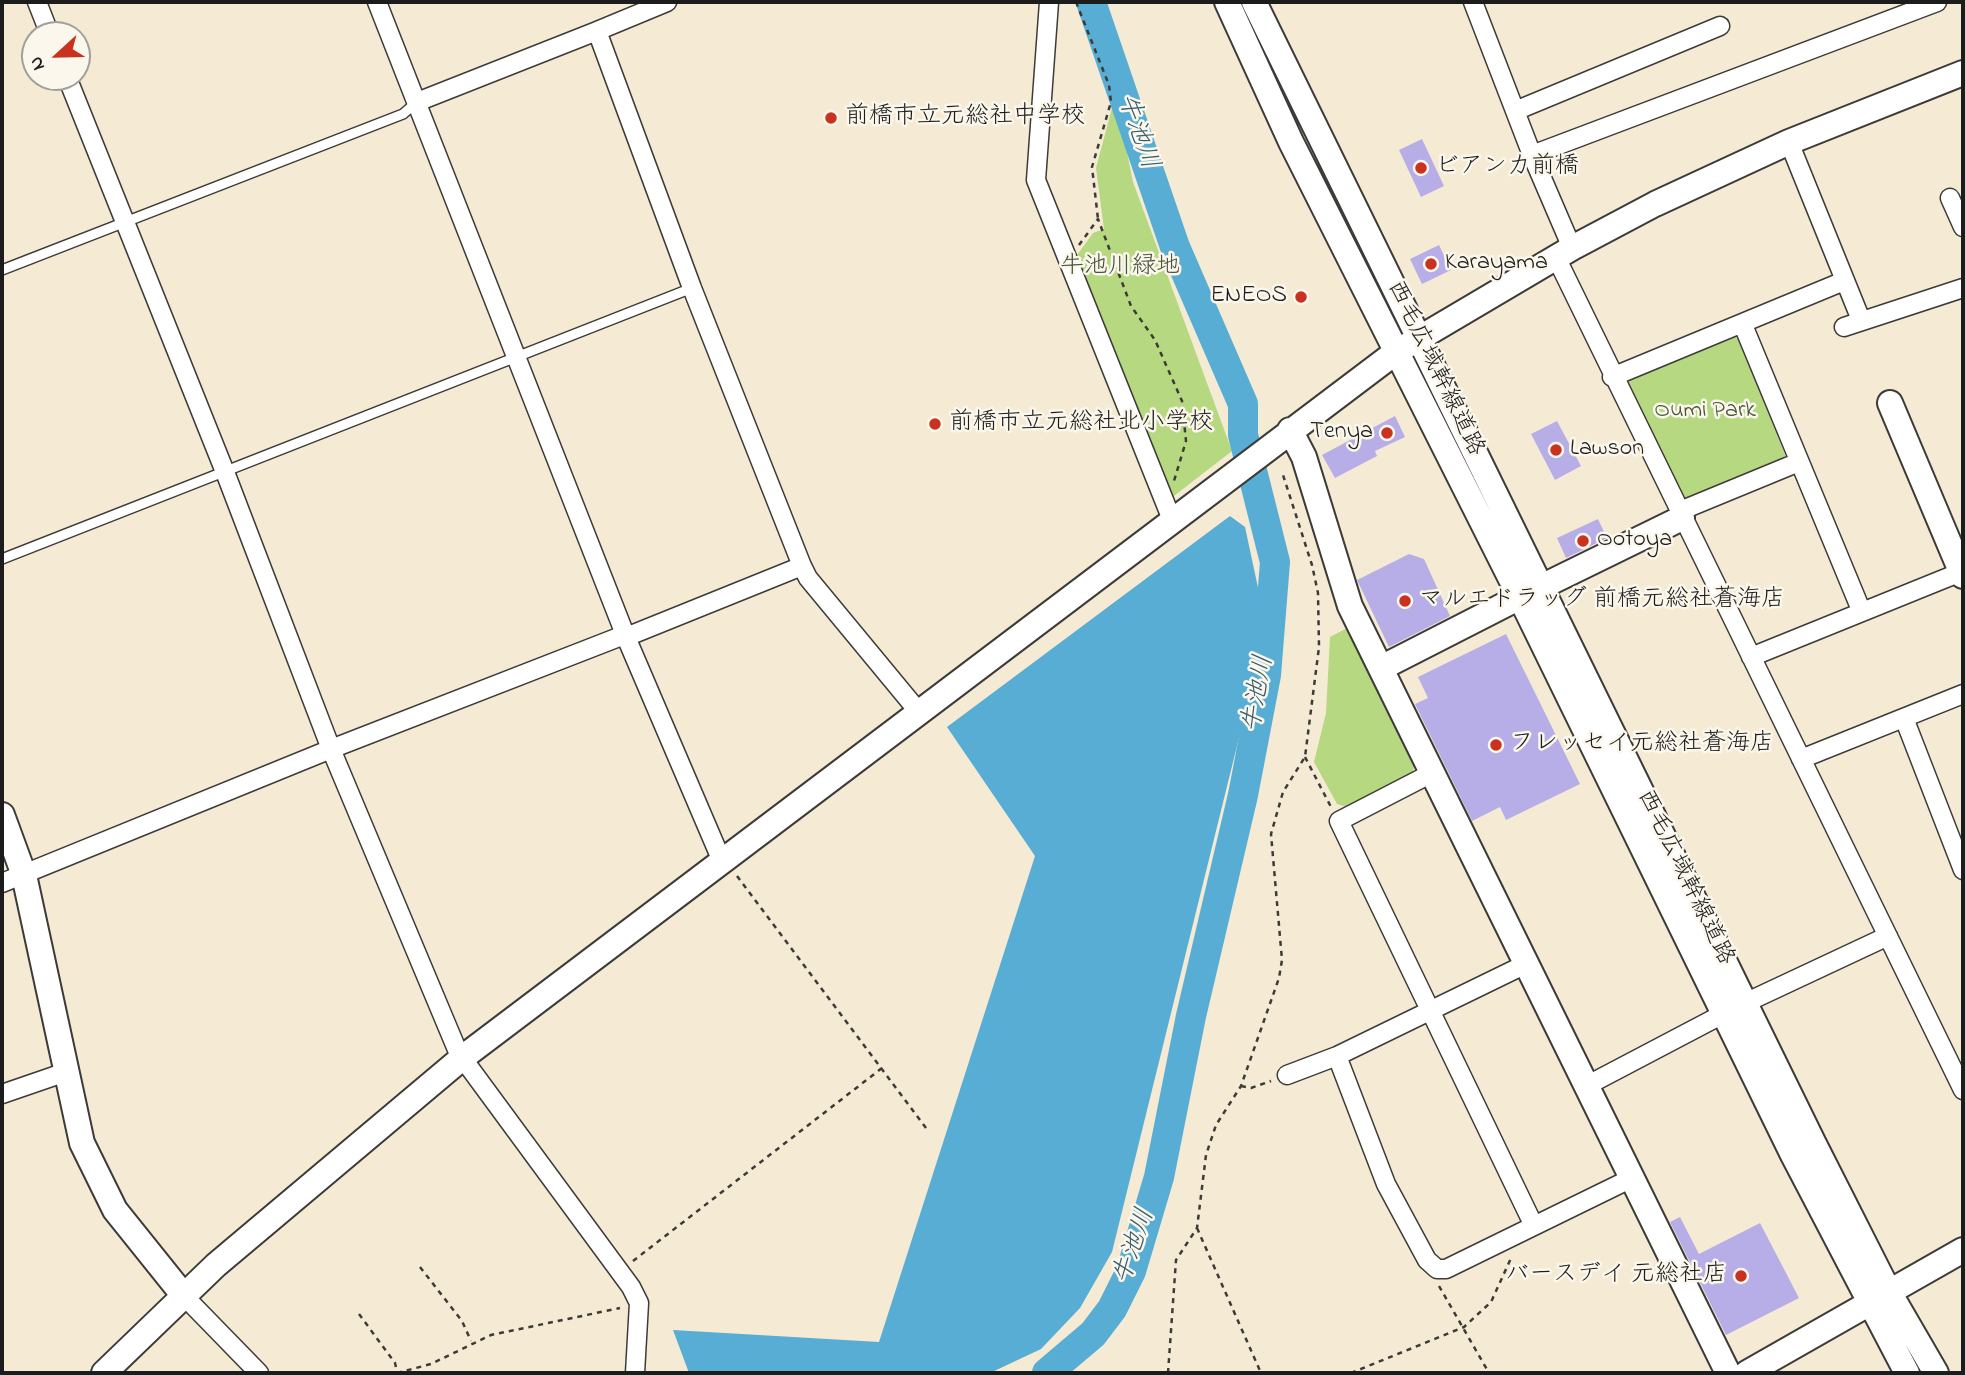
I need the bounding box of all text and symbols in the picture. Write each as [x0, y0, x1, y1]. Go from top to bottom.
north arrow [21, 21, 91, 91]
text: N [23, 52, 53, 74]
water label: 牛池川 [1109, 90, 1163, 174]
place label: 前橋市立元総社中学校 [845, 104, 1085, 132]
marker: 前橋市立元総社中学校 [823, 110, 839, 126]
place label: ビアンカ前橋 [1435, 154, 1579, 182]
marker: ビアンカ前橋 [1413, 160, 1429, 176]
place label: Karayama [1445, 250, 1548, 278]
park label: 牛池川緑地 [1060, 254, 1180, 282]
marker: Karayama [1423, 256, 1439, 272]
street label: 西毛広域幹線道路 [1379, 276, 1489, 462]
place label: ENEOS [1211, 283, 1287, 311]
marker: ENEOS [1293, 289, 1309, 305]
park label: Oumi Park [1654, 398, 1756, 426]
place label: 前橋市立元総社北小学校 [949, 410, 1213, 438]
marker: 前橋市立元総社北小学校 [927, 416, 943, 432]
place label: Tenya [1310, 419, 1373, 447]
marker: Tenya [1379, 425, 1395, 441]
place label: Lawson [1570, 436, 1644, 464]
marker: Lawson [1548, 442, 1564, 458]
place label: Ootoya [1597, 527, 1672, 555]
marker: Ootoya [1575, 533, 1591, 549]
place label: マルエドラッグ 前橋元総社蒼海店 [1419, 587, 1785, 615]
marker: マルエドラッグ 前橋元総社蒼海店 [1397, 593, 1413, 609]
water label: 牛池川 [1238, 653, 1282, 735]
place label: フレッセイ元総社蒼海店 [1510, 731, 1774, 759]
marker: フレッセイ元総社蒼海店 [1488, 737, 1504, 753]
street label: 西毛広域幹線道路 [1629, 785, 1739, 971]
water label: 牛池川 [1109, 1205, 1163, 1289]
place label: バースデイ 元総社店 [1505, 1262, 1727, 1290]
marker: バースデイ 元総社店 [1733, 1268, 1749, 1284]

